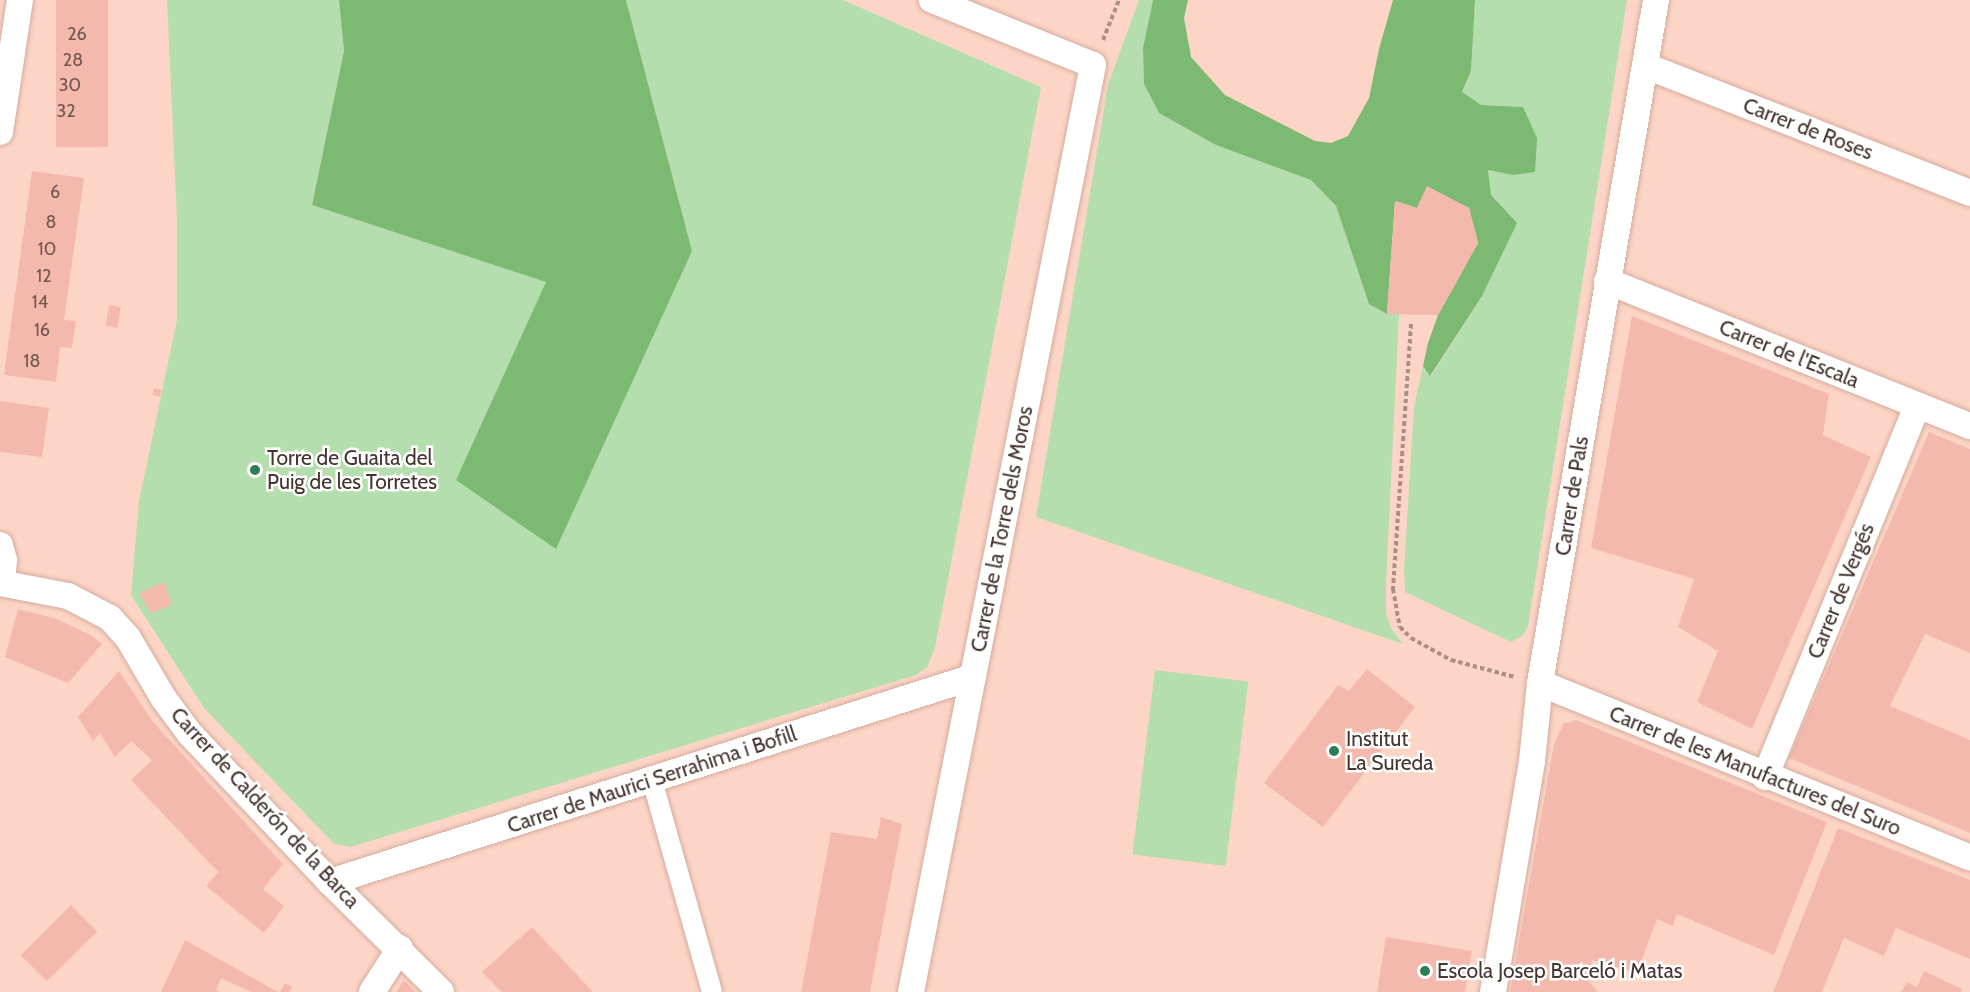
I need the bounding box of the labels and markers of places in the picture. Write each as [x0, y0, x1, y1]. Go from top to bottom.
place label: Torre de Guaita del Puig de les Torretes [267, 445, 437, 495]
marker: Torre de Guaita del Puig de les Torretes [248, 463, 262, 477]
place label: Institut La Sureda [1346, 726, 1433, 776]
marker: Institut La Sureda [1327, 744, 1341, 758]
place label: Escola Josep Barceló i Matas [1437, 958, 1682, 984]
marker: Escola Josep Barceló i Matas [1418, 964, 1432, 978]

